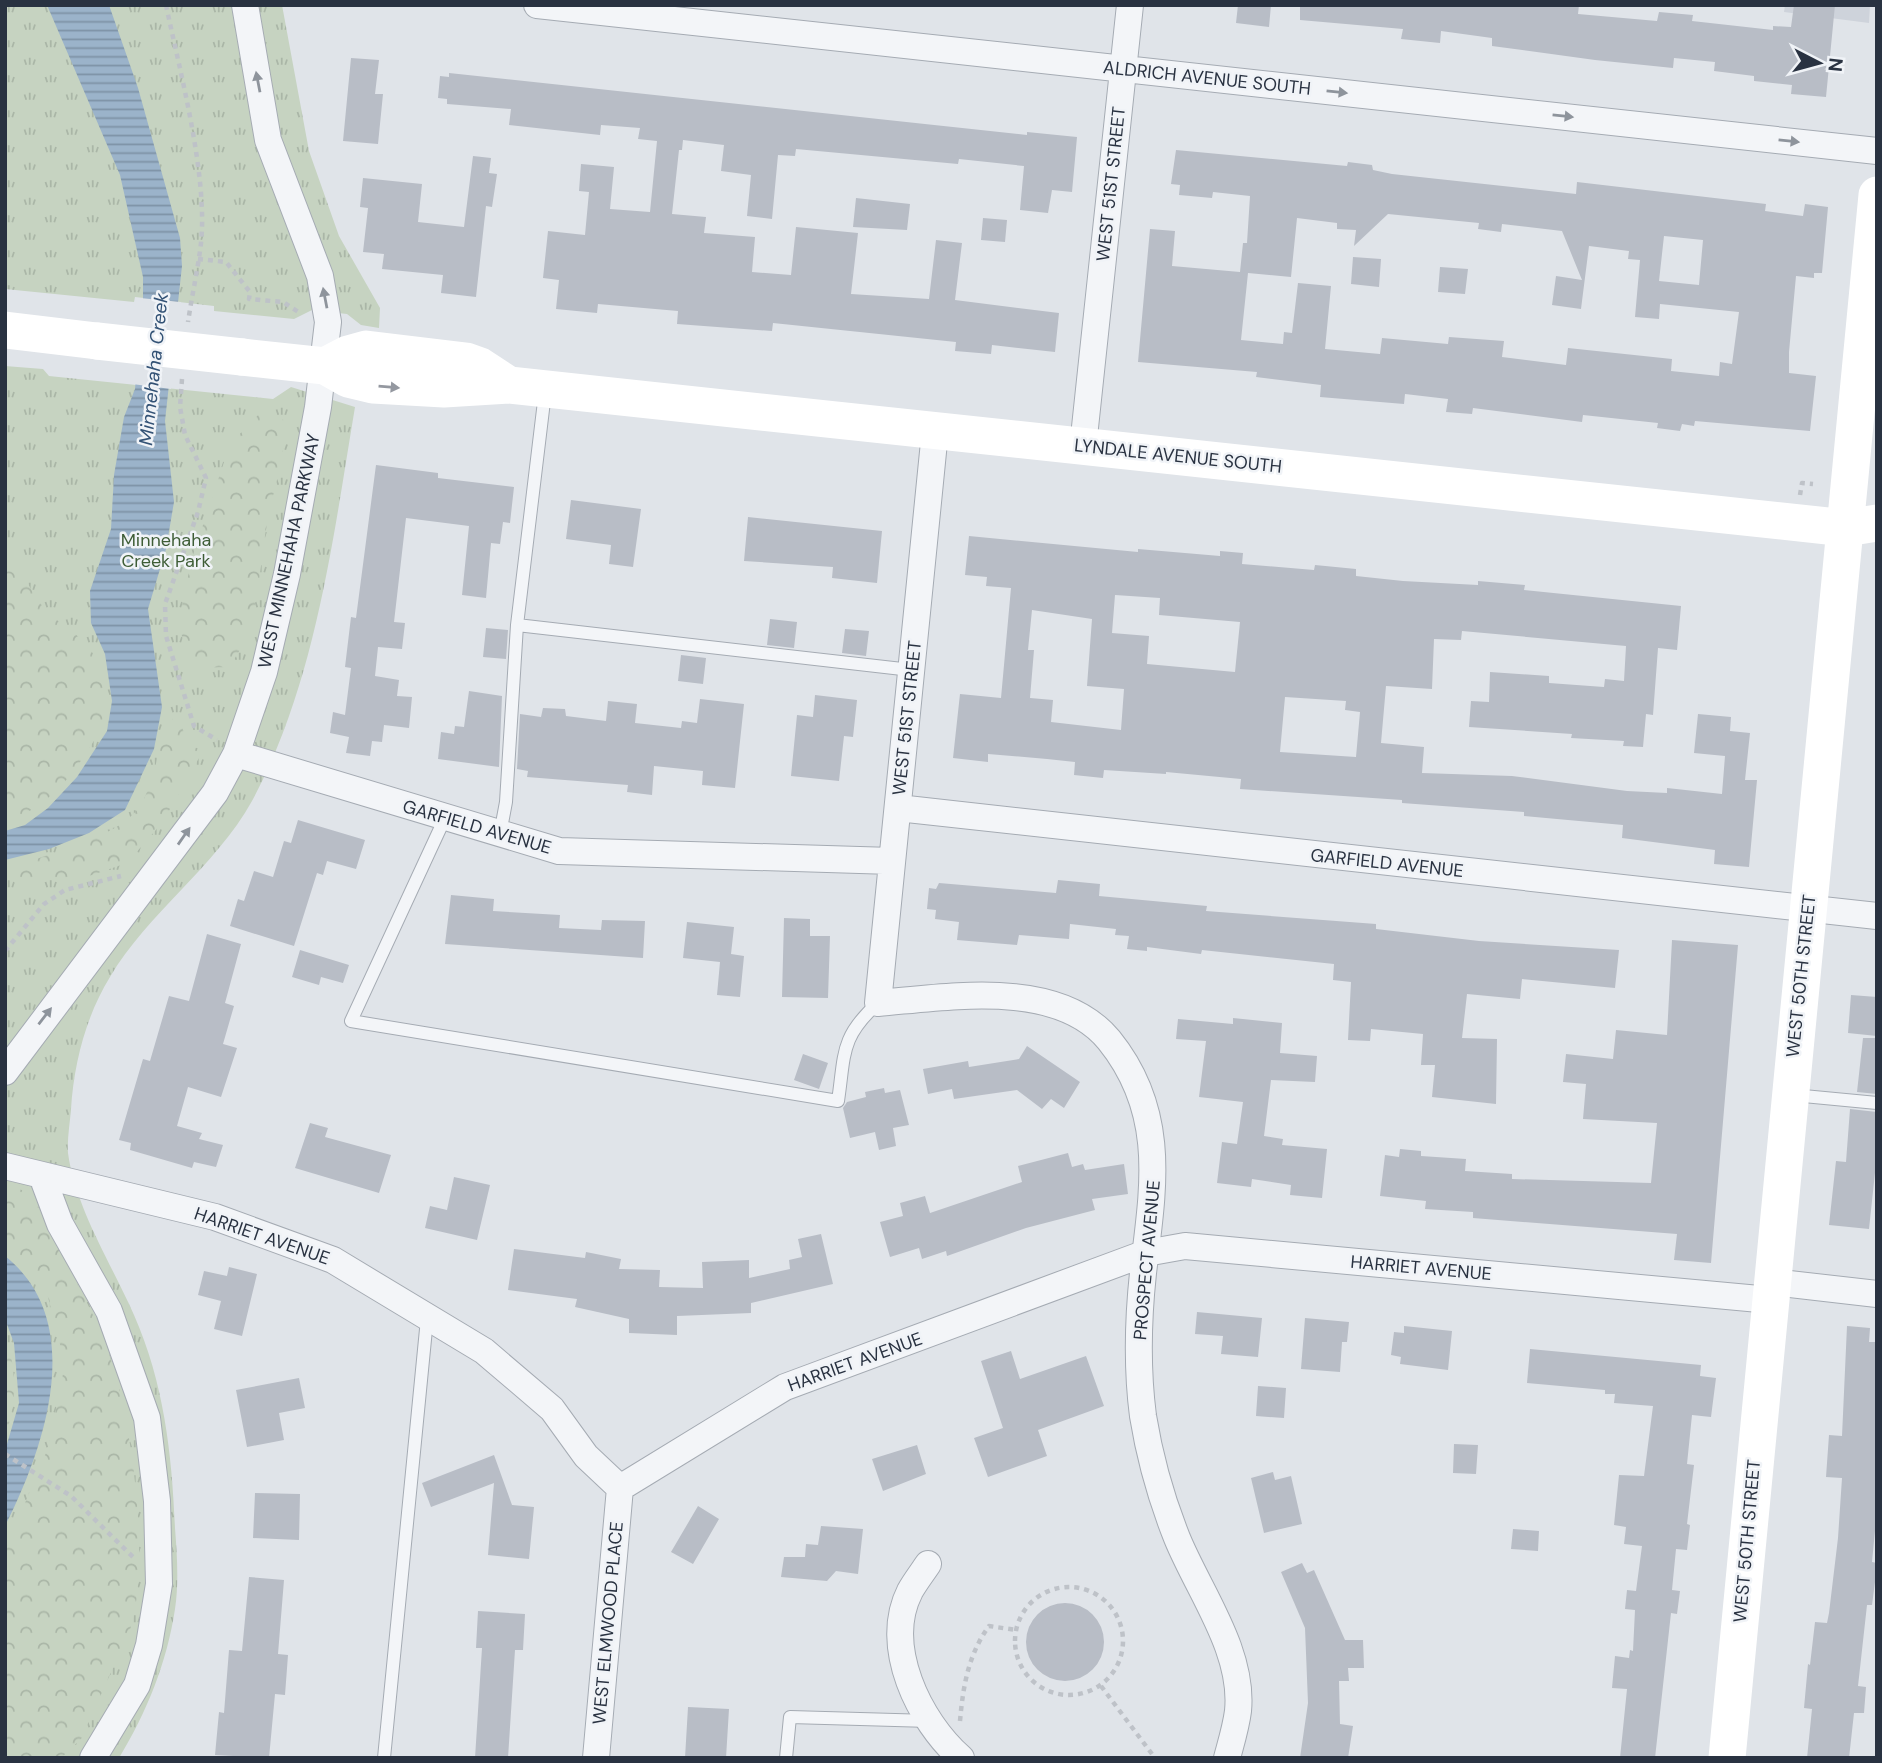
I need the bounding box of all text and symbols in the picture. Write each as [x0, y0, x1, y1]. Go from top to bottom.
north arrow [1784, 28, 1854, 98]
street label: ALDRICH AVENUE SOUTH [1102, 55, 1312, 101]
text: N [1822, 57, 1849, 73]
one-way arrow [252, 71, 263, 93]
one-way arrow [1326, 87, 1348, 98]
street label: WEST 51ST STREET [1091, 105, 1131, 263]
one-way arrow [1552, 111, 1574, 122]
one-way arrow [1779, 136, 1801, 147]
one-way arrow [319, 287, 330, 309]
water label: Minnehaha Creek [133, 291, 174, 447]
one-way arrow [378, 382, 400, 393]
street label: WEST MINNEHAHA PARKWAY [252, 431, 326, 671]
street label: LYNDALE AVENUE SOUTH [1073, 433, 1283, 479]
park label: Minnehaha Creek Park [121, 528, 211, 573]
street label: WEST 51ST STREET [887, 639, 927, 797]
street label: GARFIELD AVENUE [400, 794, 554, 860]
one-way arrow [177, 827, 191, 845]
street label: GARFIELD AVENUE [1309, 843, 1465, 883]
street label: WEST 50TH STREET [1781, 893, 1821, 1059]
one-way arrow [38, 1008, 53, 1026]
street label: PROSPECT AVENUE [1128, 1179, 1166, 1341]
street label: HARRIET AVENUE [191, 1202, 333, 1270]
street label: HARRIET AVENUE [1349, 1250, 1493, 1286]
street label: HARRIET AVENUE [784, 1326, 926, 1398]
street label: WEST 50TH STREET [1728, 1458, 1766, 1624]
street label: WEST ELMWOOD PLACE [587, 1521, 629, 1725]

